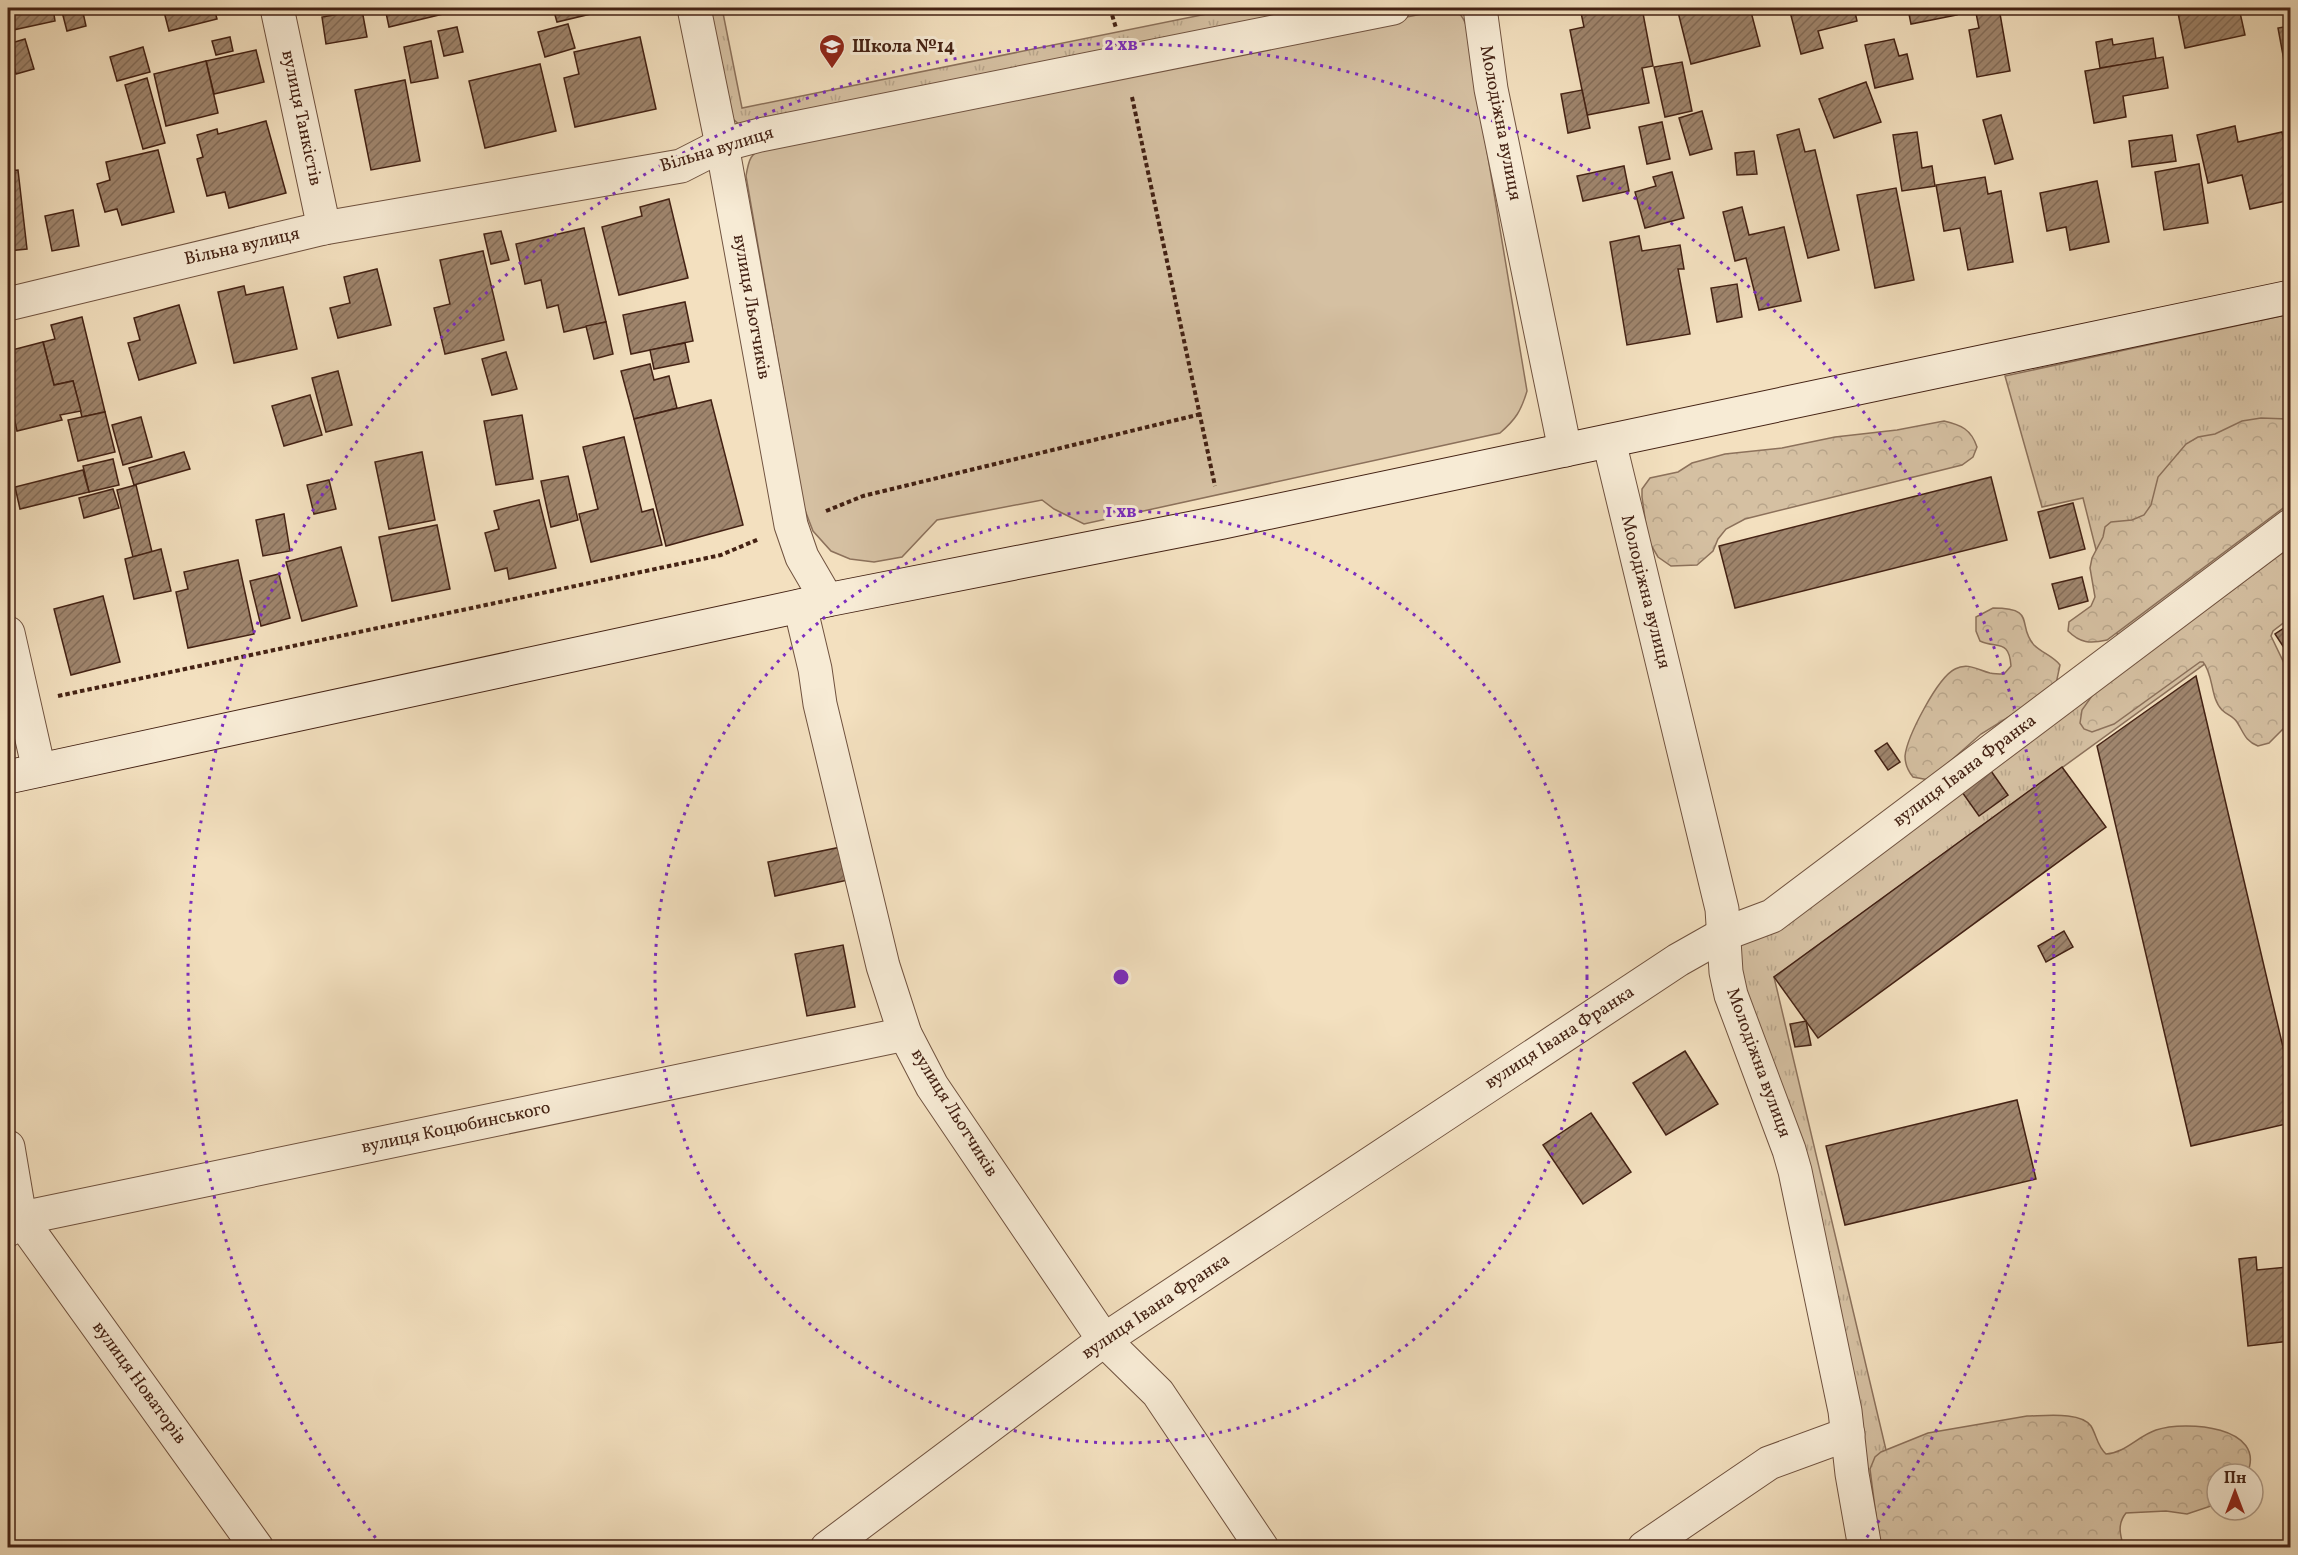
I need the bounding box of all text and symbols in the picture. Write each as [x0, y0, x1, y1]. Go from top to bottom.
school or university icon: Школа №14 [817, 32, 847, 70]
text: 2 хв [1104, 33, 1138, 58]
place label: Школа №14 [852, 35, 955, 60]
street label: Молодіжна вулиця [1473, 43, 1527, 203]
street label: вулиця Танкістів [274, 48, 328, 188]
street label: Вільна вулиця [657, 121, 777, 179]
street label: Вільна вулиця [182, 222, 302, 272]
street label: вулиця Льотчиків [726, 232, 776, 382]
text: 1 хв [1105, 500, 1137, 525]
street label: Молодіжна вулиця [1614, 512, 1676, 672]
street label: вулиця Івана Франка [1888, 709, 2042, 833]
centre of rings [1111, 967, 1131, 987]
street label: вулиця Івана Франка [1480, 980, 1640, 1096]
street label: Молодіжна вулиця [1719, 985, 1797, 1141]
street label: вулиця Льотчиків [904, 1044, 1004, 1182]
street label: вулиця Коцюбинського [359, 1096, 553, 1160]
street label: вулиця Івана Франка [1077, 1248, 1235, 1366]
street label: вулиця Новаторів [86, 1316, 192, 1450]
north arrow [2205, 1462, 2265, 1522]
text: Пн [2224, 1468, 2246, 1490]

